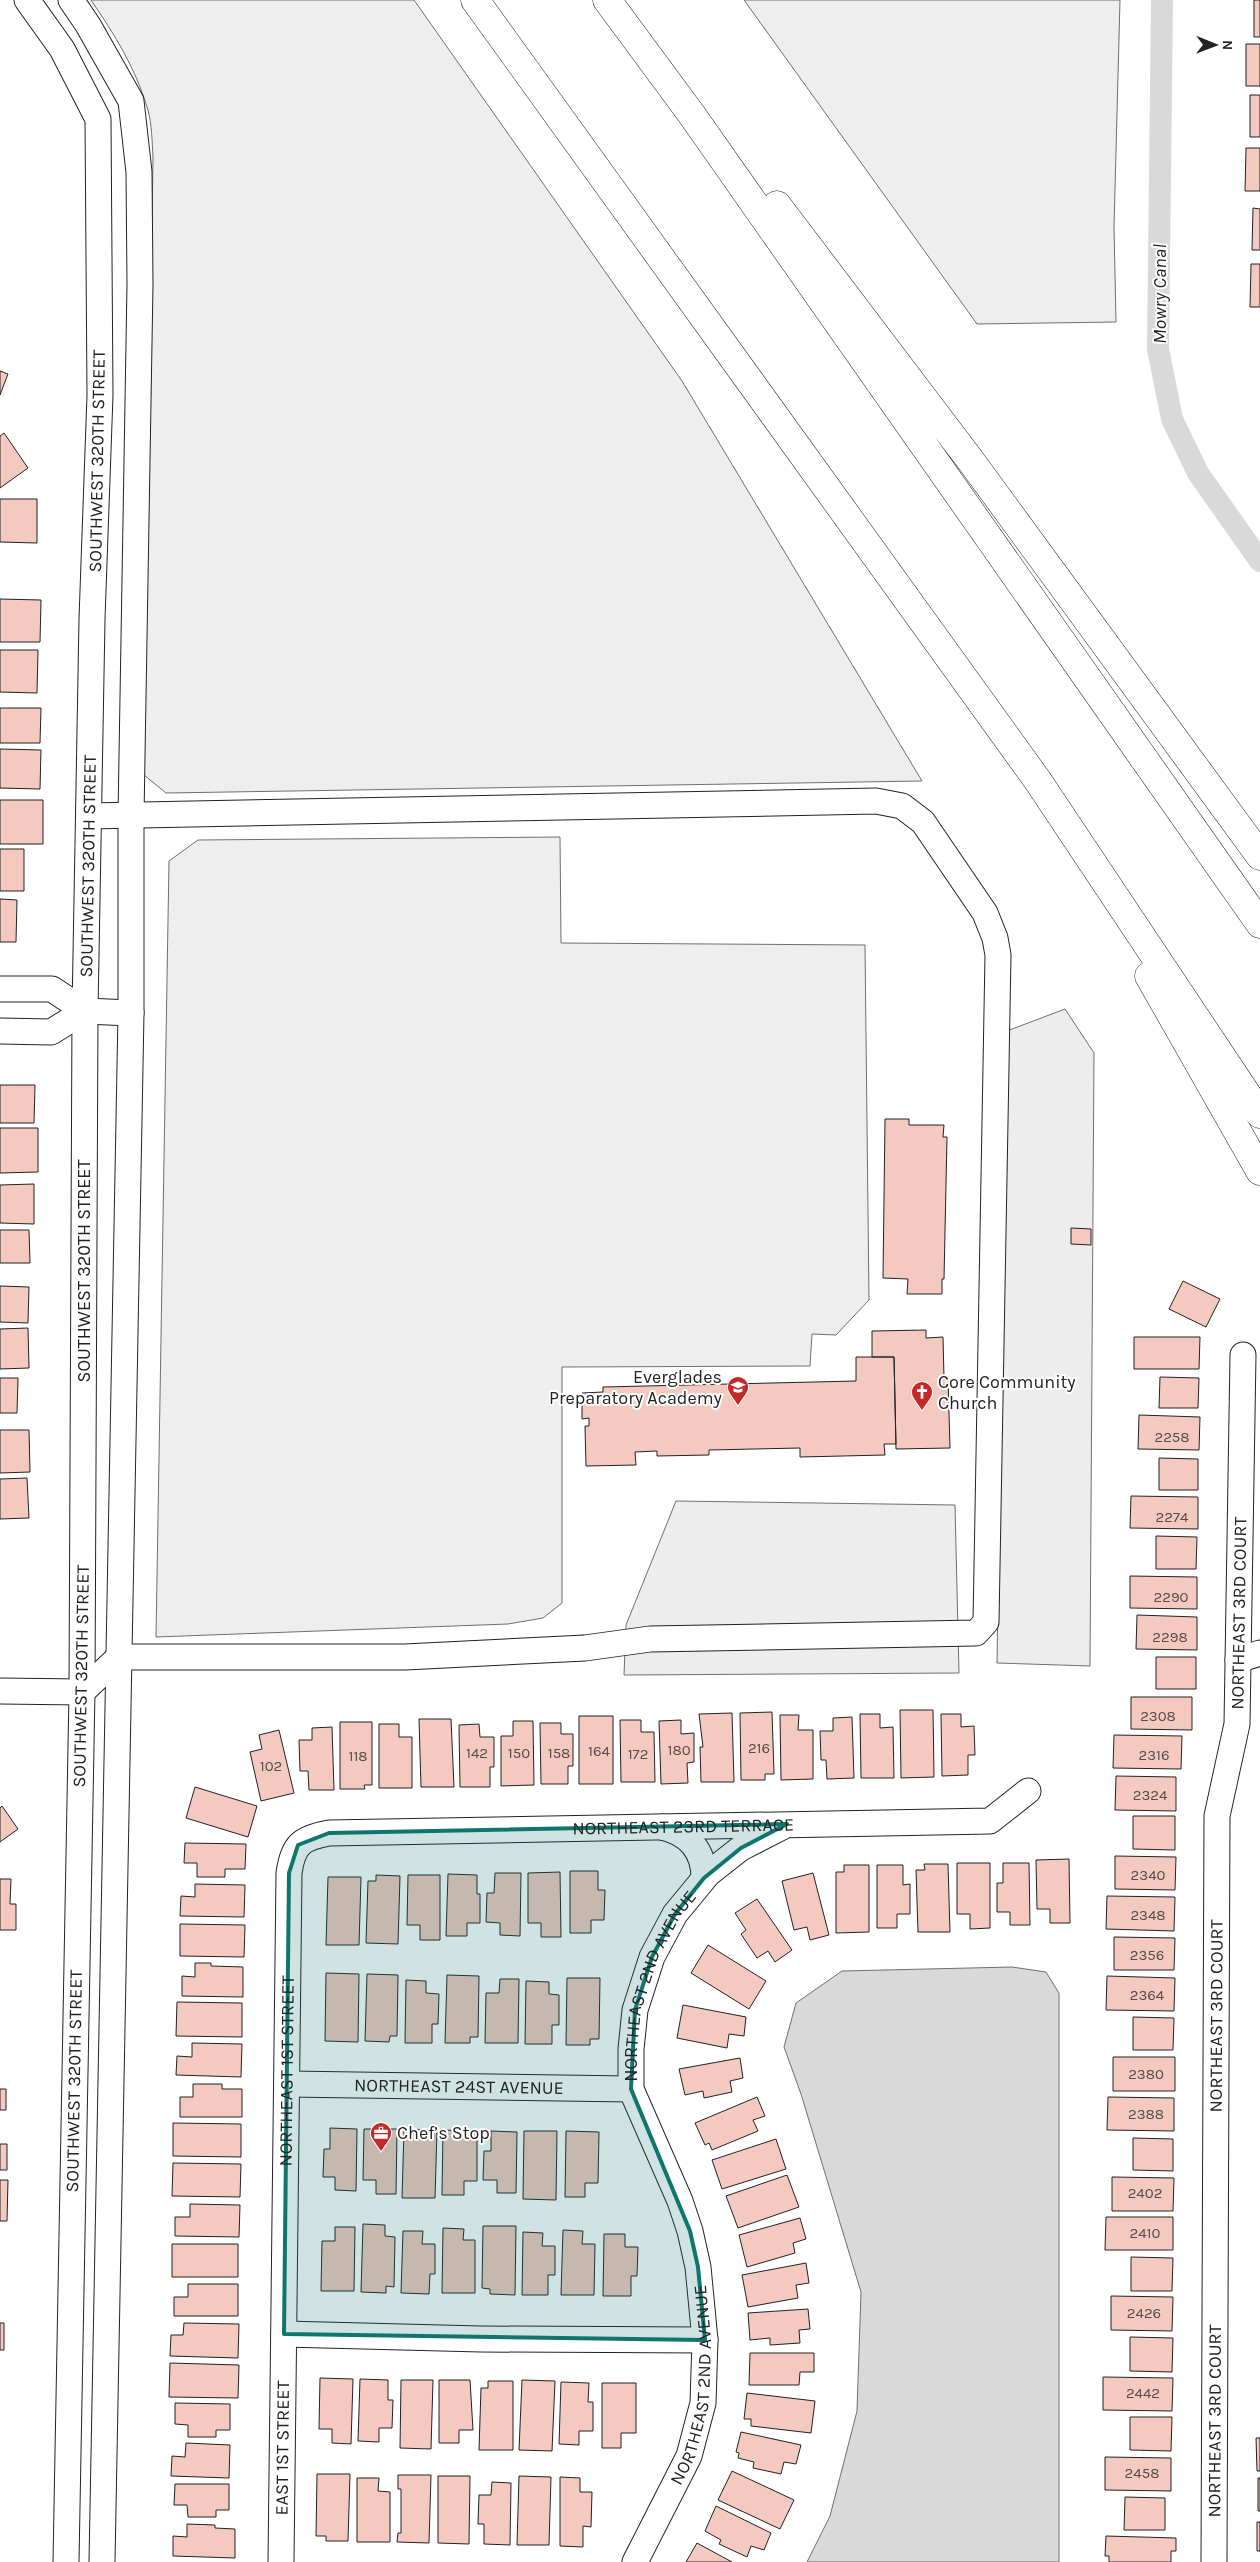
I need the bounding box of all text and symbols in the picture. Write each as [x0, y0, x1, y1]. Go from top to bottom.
north arrow [1190, 20, 1240, 70]
text: N [1219, 40, 1236, 50]
water label: Mowry Canal [1149, 244, 1171, 344]
street label: SOUTHWEST 320TH STREET [84, 349, 110, 573]
street label: SOUTHWEST 320TH STREET [75, 754, 101, 978]
street label: SOUTHWEST 320TH STREET [73, 1160, 95, 1382]
place label: Everglades Preparatory Academy [549, 1366, 723, 1409]
place label: Core Community Church [938, 1371, 1076, 1414]
school or university icon: Everglades Preparatory Academy [726, 1375, 750, 1406]
church icon: Core Community Church [910, 1380, 934, 1411]
house number: 2258 [1154, 1428, 1190, 1446]
house number: 2274 [1156, 1508, 1189, 1526]
street label: NORTHEAST 3RD COURT [1226, 1516, 1251, 1710]
street label: SOUTHWEST 320TH STREET [68, 1564, 94, 1788]
house number: 2290 [1154, 1588, 1189, 1606]
house number: 2298 [1152, 1628, 1188, 1646]
house number: 2308 [1140, 1707, 1176, 1725]
house number: 216 [748, 1739, 770, 1757]
house number: 180 [667, 1741, 691, 1759]
house number: 164 [588, 1742, 611, 1760]
house number: 142 [466, 1744, 488, 1762]
house number: 150 [508, 1744, 530, 1762]
house number: 158 [548, 1744, 570, 1762]
house number: 172 [628, 1745, 648, 1763]
house number: 2316 [1138, 1746, 1170, 1764]
house number: 118 [348, 1747, 368, 1765]
house number: 102 [260, 1757, 282, 1775]
house number: 2324 [1133, 1786, 1168, 1804]
street label: NORTHEAST 23RD TERRACE [572, 1814, 794, 1840]
house number: 2340 [1131, 1866, 1166, 1884]
street label: NORTHEAST 2ND AVENUE [620, 1886, 701, 2082]
house number: 2348 [1130, 1906, 1166, 1924]
street label: NORTHEAST 3RD COURT [1205, 1919, 1228, 2113]
house number: 2356 [1130, 1946, 1164, 1964]
street label: SOUTHWEST 320TH STREET [61, 1969, 87, 2193]
street label: NORTHEAST 1ST STREET [275, 1975, 299, 2167]
house number: 2364 [1130, 1986, 1165, 2004]
house number: 2380 [1128, 2065, 1164, 2083]
street label: NORTHEAST 24ST AVENUE [354, 2074, 564, 2099]
house number: 2388 [1128, 2105, 1164, 2123]
office icon: Chef’s Stop [369, 2121, 393, 2152]
place label: Chef’s Stop [397, 2122, 490, 2144]
house number: 2402 [1128, 2184, 1162, 2202]
house number: 2410 [1130, 2224, 1161, 2242]
street label: NORTHEAST 2ND AVENUE [665, 2284, 716, 2489]
house number: 2426 [1127, 2304, 1161, 2322]
street label: NORTHEAST 3RD COURT [1203, 2324, 1226, 2518]
street label: EAST 1ST STREET [271, 2380, 294, 2516]
house number: 2442 [1126, 2384, 1160, 2402]
house number: 2458 [1125, 2464, 1159, 2482]

